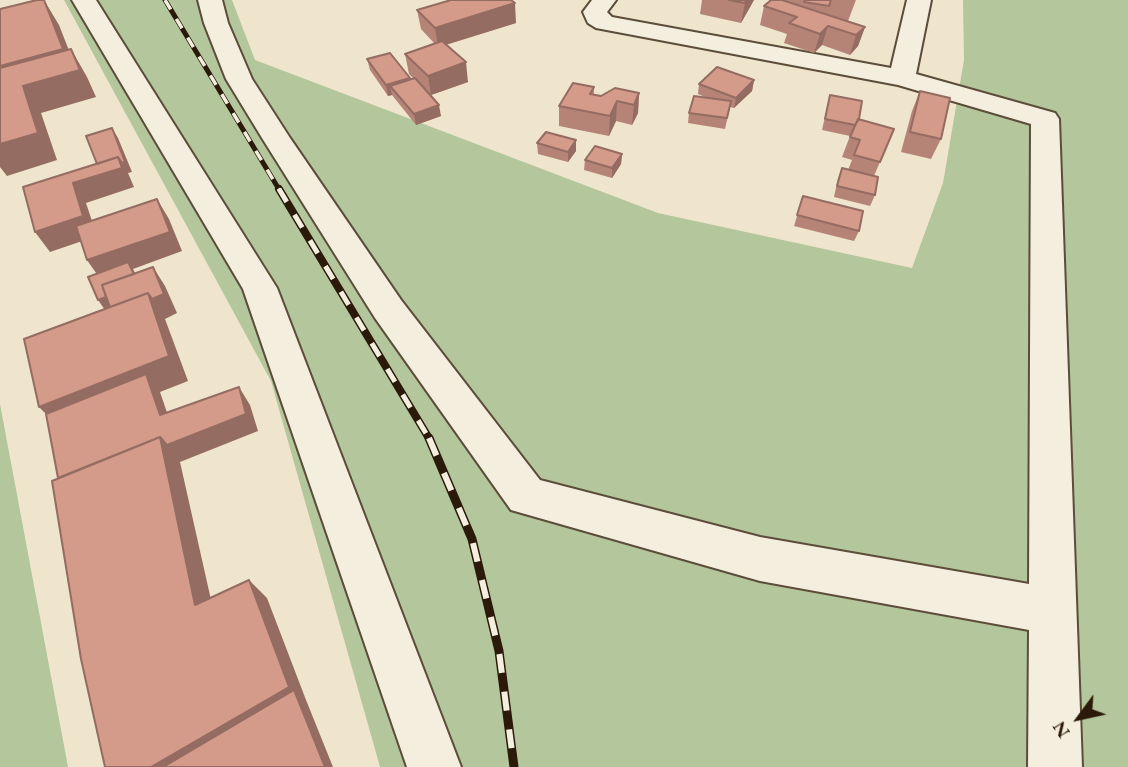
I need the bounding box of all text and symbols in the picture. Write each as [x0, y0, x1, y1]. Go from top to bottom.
north arrow [1044, 683, 1114, 753]
text: N [1046, 716, 1076, 743]

